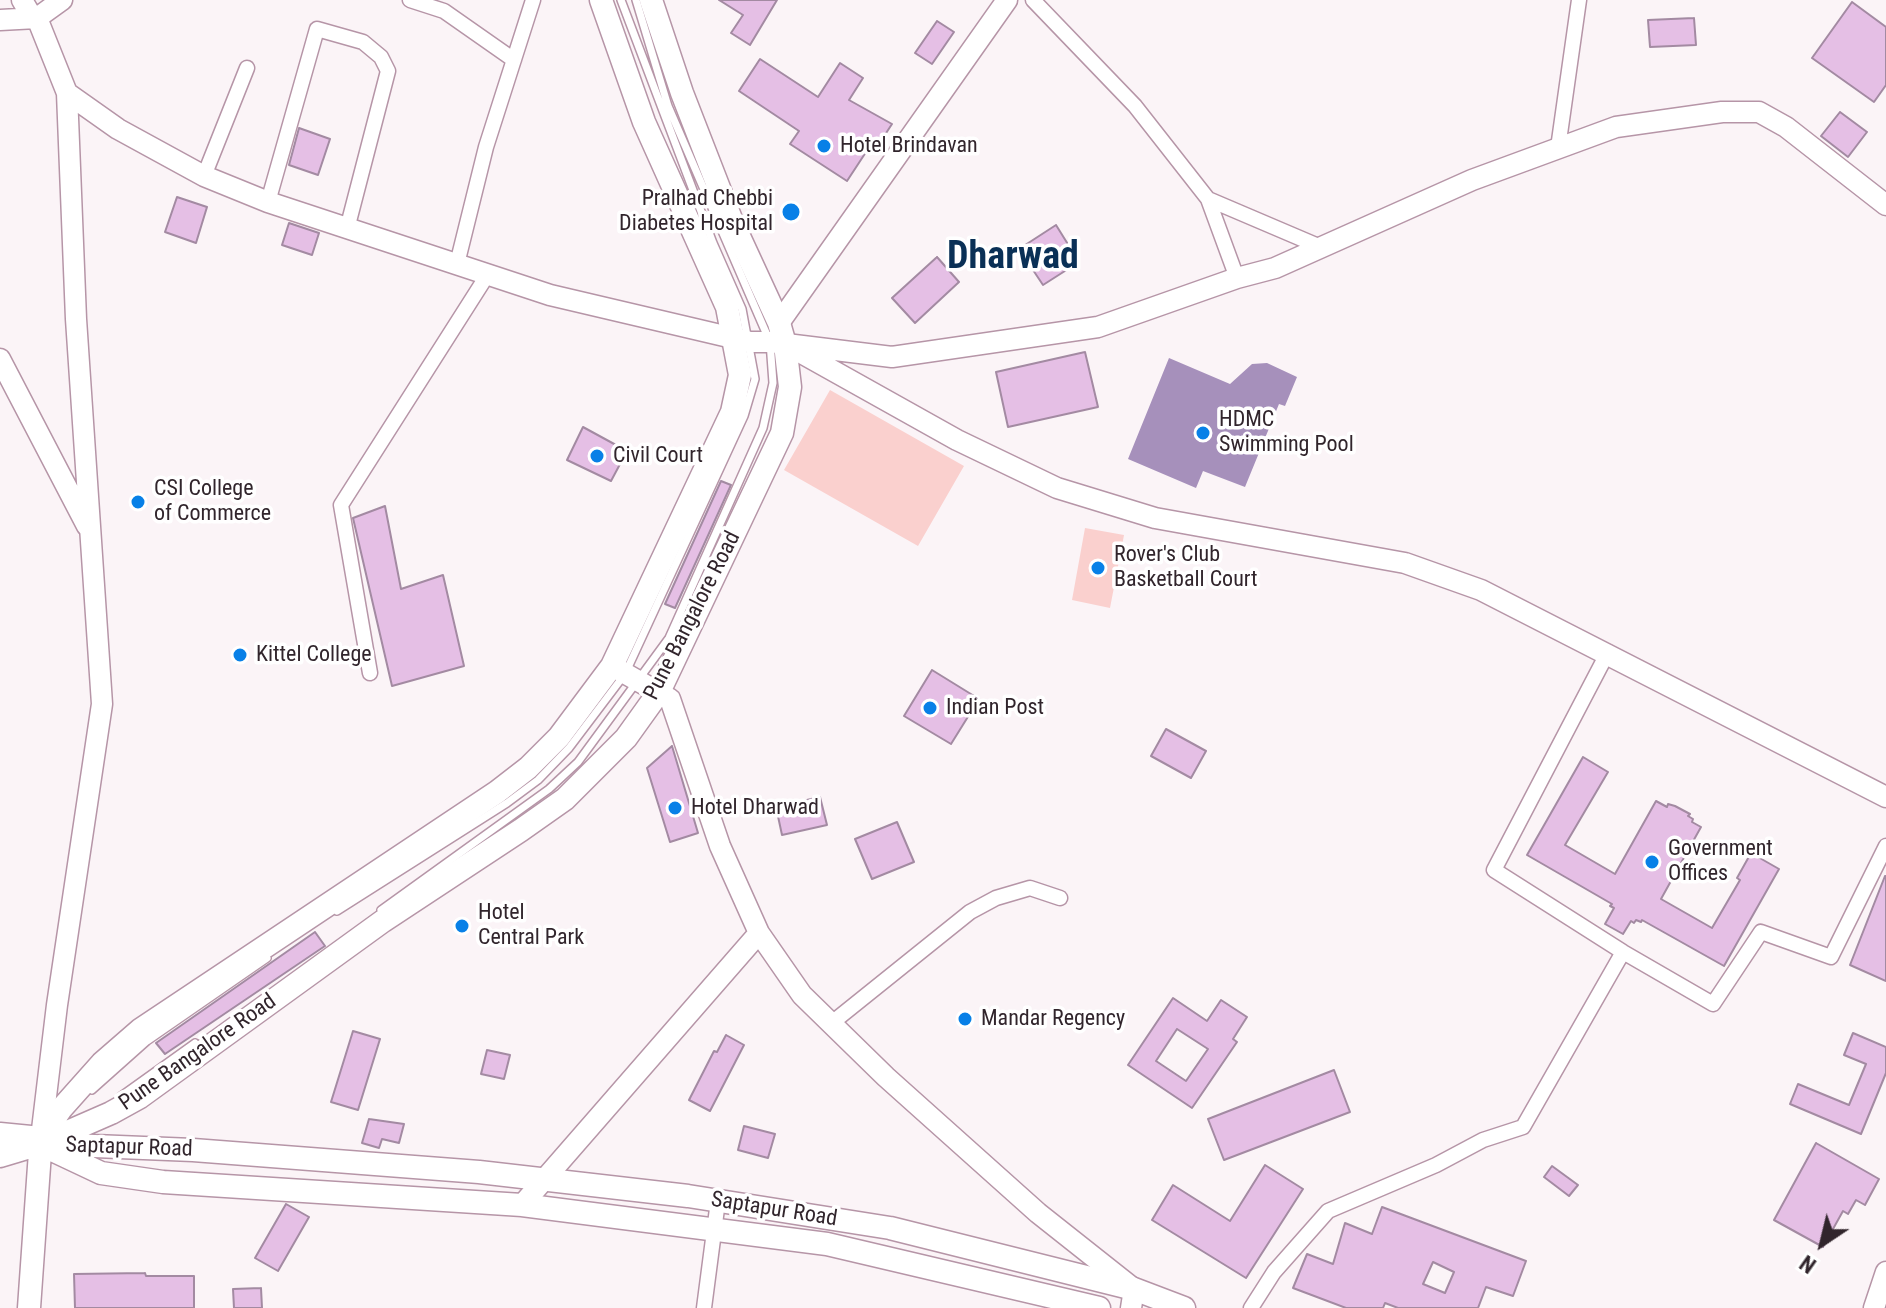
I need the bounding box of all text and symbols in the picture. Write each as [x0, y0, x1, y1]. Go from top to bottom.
place label: Hotel Brindavan [840, 133, 978, 159]
marker: Hotel Brindavan [815, 137, 833, 155]
place label: Pralhad Chebbi Diabetes Hospital [619, 186, 773, 238]
marker: Pralhad Chebbi Diabetes Hospital [780, 201, 802, 223]
district label: Dharwad [947, 235, 1079, 281]
place label: HDMC Swimming Pool [1219, 407, 1354, 458]
marker: HDMC Swimming Pool [1194, 424, 1212, 442]
place label: Civil Court [613, 443, 703, 469]
marker: Civil Court [588, 447, 606, 465]
place label: CSI College of Commerce [154, 476, 271, 528]
marker: CSI College of Commerce [129, 493, 147, 511]
street label: Pune Bangalore Road [639, 527, 747, 705]
place label: Rover's Club Basketball Court [1114, 542, 1258, 594]
marker: Rover's Club Basketball Court [1089, 559, 1107, 577]
place label: Kittel College [256, 642, 372, 668]
marker: Kittel College [231, 646, 249, 664]
place label: Indian Post [946, 695, 1044, 721]
marker: Indian Post [921, 699, 939, 717]
place label: Hotel Dharwad [691, 795, 819, 821]
marker: Hotel Dharwad [666, 799, 684, 817]
place label: Government Offices [1668, 836, 1773, 888]
marker: Government Offices [1643, 853, 1661, 871]
place label: Hotel Central Park [478, 900, 584, 952]
marker: Hotel Central Park [453, 917, 471, 935]
street label: Pune Bangalore Road [114, 989, 282, 1117]
place label: Mandar Regency [981, 1006, 1125, 1032]
marker: Mandar Regency [956, 1010, 974, 1028]
street label: Saptapur Road [65, 1133, 193, 1163]
street label: Saptapur Road [709, 1187, 839, 1233]
north arrow [1782, 1204, 1862, 1284]
text: N [1795, 1250, 1821, 1278]

